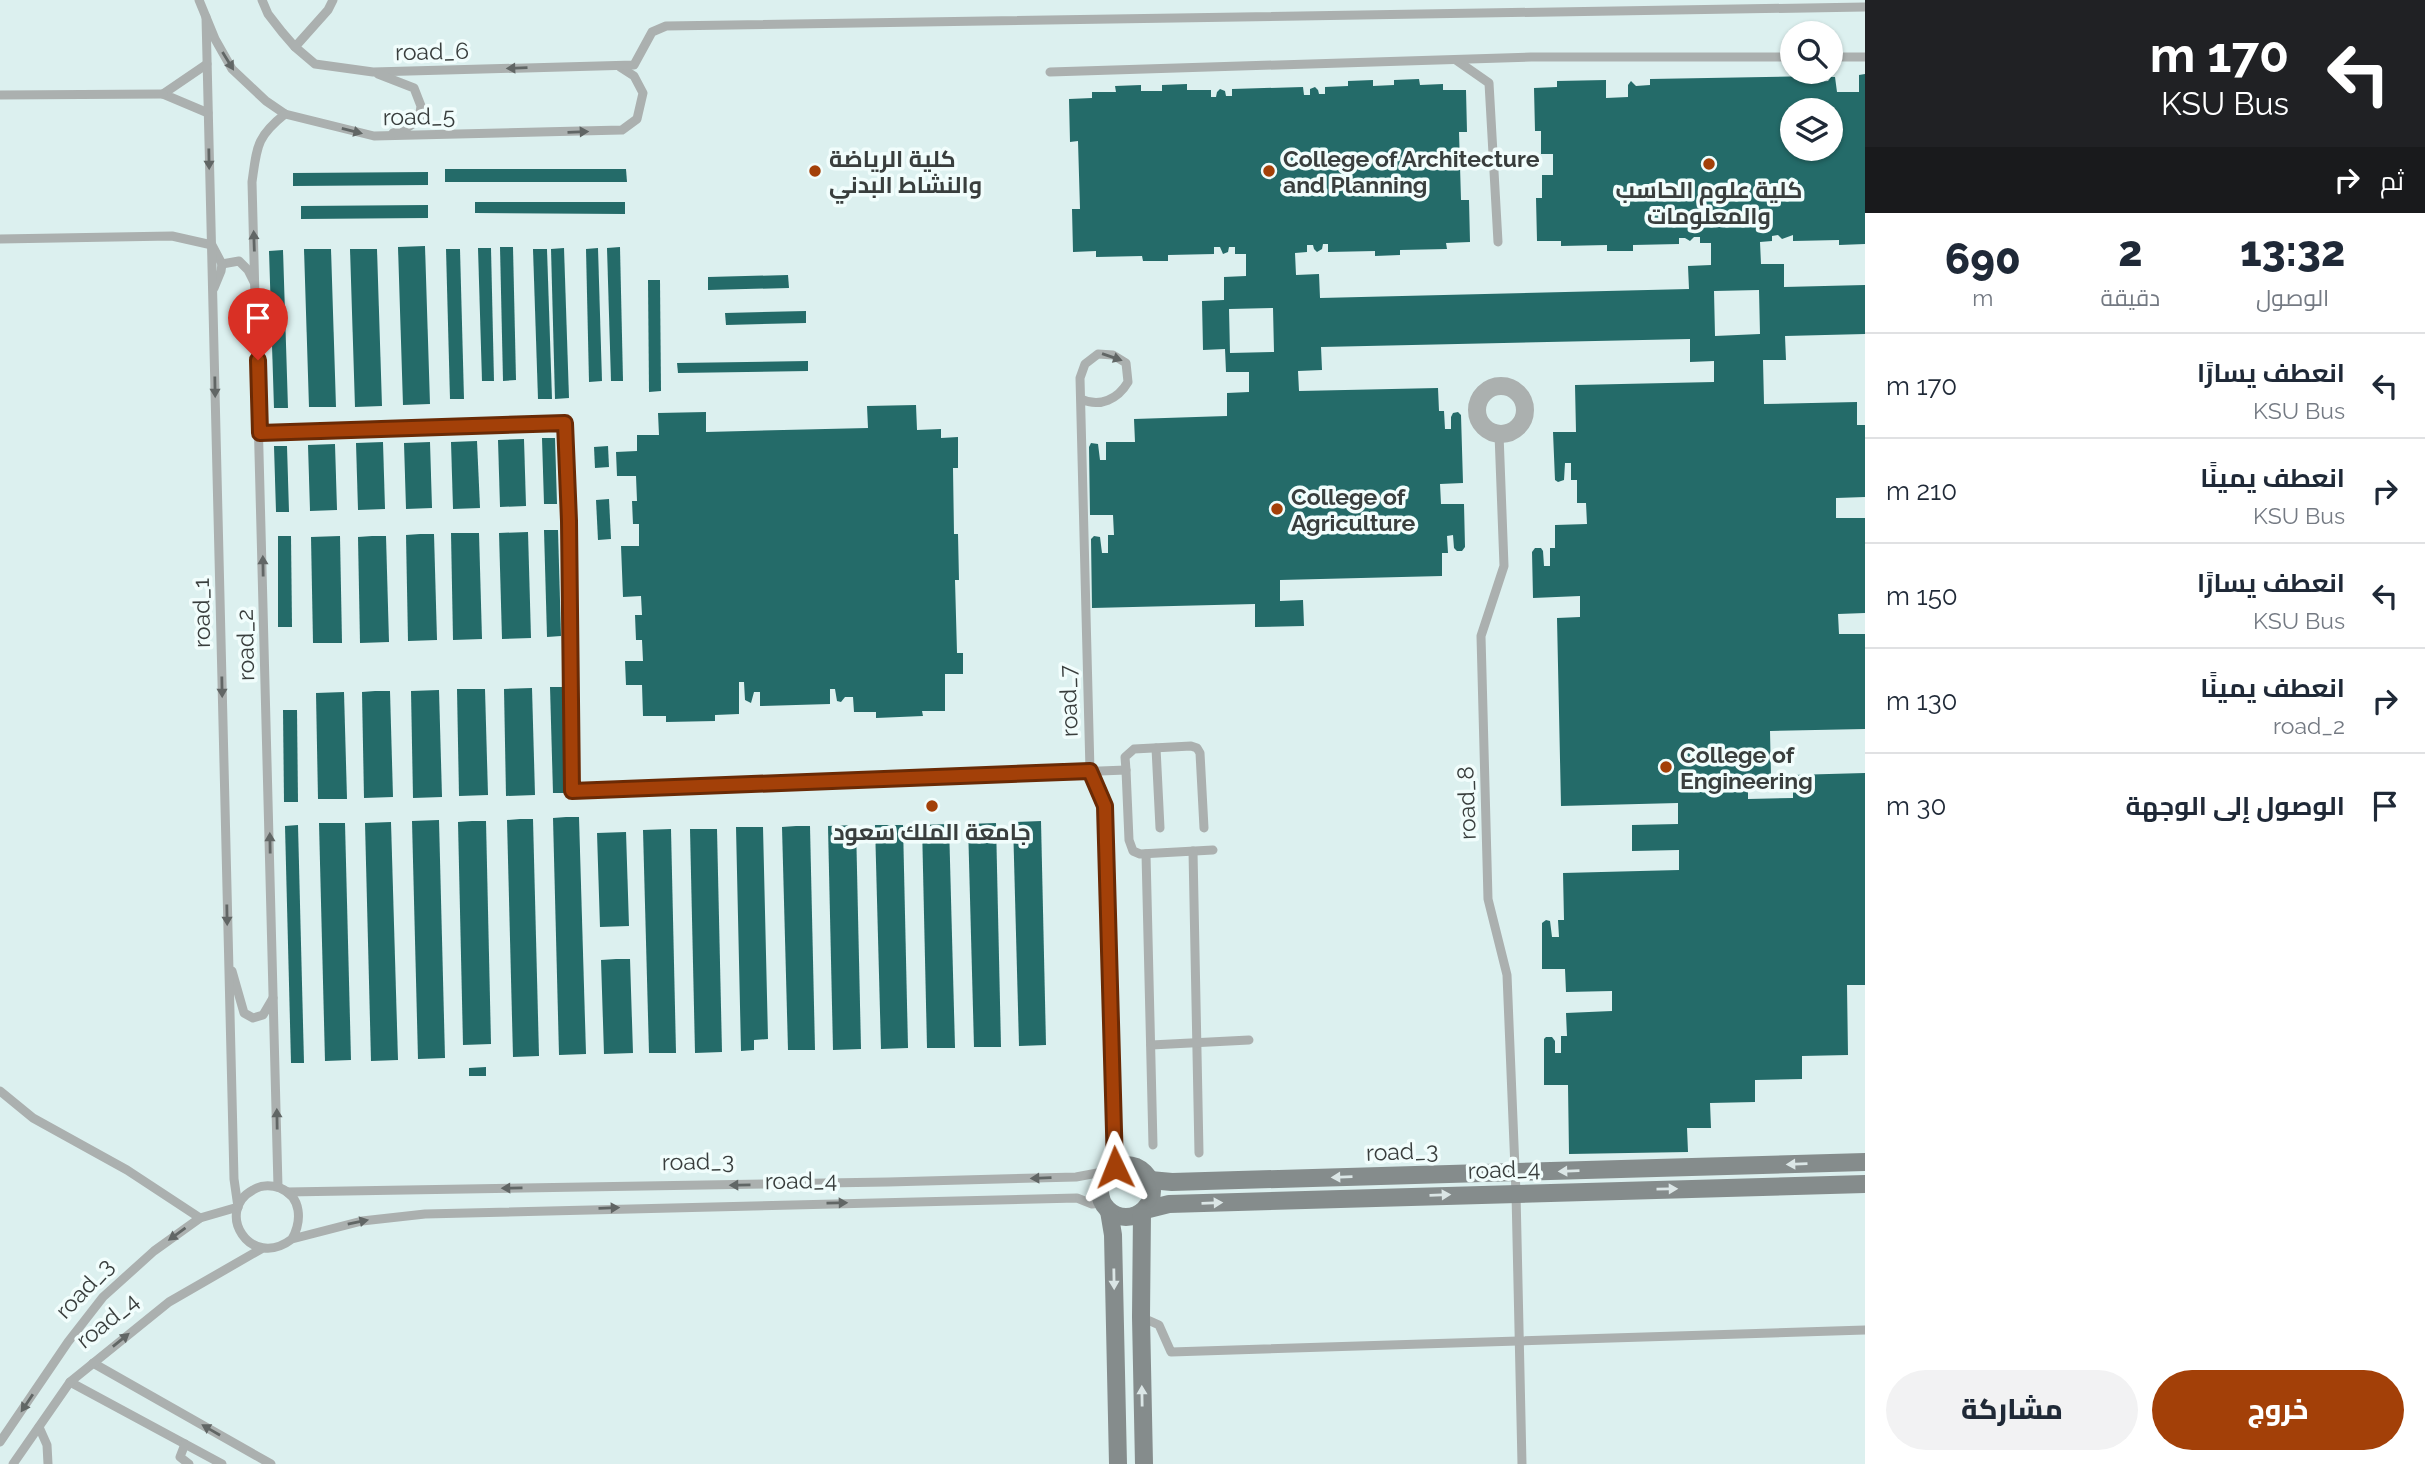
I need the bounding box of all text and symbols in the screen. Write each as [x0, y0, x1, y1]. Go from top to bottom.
map controls [1780, 21, 1843, 161]
button: search [1780, 21, 1843, 84]
text: 170 m [2150, 26, 2289, 83]
icon: left [2313, 28, 2404, 119]
street label: road_6 [395, 37, 469, 65]
one-way arrow [222, 52, 235, 71]
one-way arrow [506, 63, 528, 74]
text: KSU Bus [2161, 85, 2289, 122]
button: layers [1780, 98, 1843, 161]
street label: road_5 [383, 102, 455, 130]
one-way arrow [341, 126, 363, 137]
one-way arrow [567, 126, 589, 137]
place label: كلية الرياضة والنشاط البدني [829, 145, 982, 204]
place label: College of Architecture and Planning [1283, 145, 1540, 198]
one-way arrow [204, 148, 215, 170]
marker: كلية علوم الحاسب والمعلومات [1701, 156, 1717, 172]
icon: right [2328, 161, 2366, 199]
marker: كلية الرياضة والنشاط البدني [807, 163, 823, 179]
marker: College of Architecture and Planning [1261, 163, 1277, 179]
text: ثم [2380, 166, 2404, 196]
place label: كلية علوم الحاسب والمعلومات [1616, 176, 1802, 230]
text: 2 [2118, 227, 2143, 276]
text: 13:32 [2240, 227, 2345, 276]
one-way arrow [249, 230, 260, 252]
text: 690 [1945, 235, 2021, 284]
text: m [1972, 284, 1993, 311]
text: دقيقة [2100, 284, 2160, 311]
text: الوصول [2256, 284, 2329, 311]
pin [228, 288, 288, 360]
icon: arrive [239, 299, 277, 337]
one-way arrow [1102, 353, 1123, 363]
text: انعطف يسارًا [2197, 358, 2345, 388]
icon: left [2366, 367, 2404, 405]
text: 170 m [1886, 371, 1957, 401]
one-way arrow [209, 376, 221, 398]
text: KSU Bus [2253, 397, 2345, 424]
text: انعطف يمينًا [2200, 463, 2345, 493]
icon: right [2366, 472, 2404, 510]
text: 210 m [1886, 476, 1957, 506]
place label: College of Agriculture [1291, 483, 1416, 536]
marker: College of Agriculture [1269, 501, 1285, 517]
text: KSU Bus [2253, 502, 2345, 529]
one-way arrow [257, 555, 268, 577]
text: انعطف يسارًا [2197, 568, 2345, 598]
icon: left [2366, 577, 2404, 615]
street label: road_1 [187, 578, 215, 648]
text: 150 m [1886, 581, 1958, 611]
text: KSU Bus [2253, 607, 2345, 634]
street label: road_2 [231, 609, 259, 681]
street label: road_7 [1053, 664, 1083, 738]
text: انعطف يمينًا [2200, 673, 2345, 703]
one-way arrow [216, 677, 228, 699]
icon: right [2366, 682, 2404, 720]
text: 130 m [1886, 686, 1957, 716]
text: road_2 [2273, 712, 2345, 739]
place label: College of Engineering [1680, 741, 1813, 794]
marker: College of Engineering [1658, 759, 1674, 775]
street label: road_8 [1451, 766, 1481, 840]
icon: arrive [2366, 787, 2404, 825]
text: 30 m [1886, 791, 1946, 821]
text: الوصول إلى الوجهة [2125, 791, 2345, 821]
marker: جامعة الملك سعود [924, 798, 940, 814]
place label: جامعة الملك سعود [833, 818, 1031, 846]
one-way arrow [264, 831, 275, 853]
one-way arrow [222, 904, 233, 926]
one-way arrow [271, 1108, 282, 1130]
position arrow [1078, 1130, 1152, 1204]
street label: road_3 [1365, 1136, 1439, 1166]
street label: road_3 [662, 1147, 734, 1175]
street label: road_4 [1467, 1154, 1541, 1184]
one-way arrow [1786, 1159, 1808, 1170]
one-way arrow [1558, 1165, 1580, 1176]
street label: road_4 [764, 1166, 838, 1194]
one-way arrow [1331, 1171, 1353, 1183]
one-way arrow [1030, 1172, 1052, 1184]
one-way arrow [729, 1179, 751, 1191]
one-way arrow [501, 1183, 523, 1194]
one-way arrow [1656, 1183, 1678, 1195]
one-way arrow [1429, 1190, 1451, 1201]
one-way arrow [826, 1197, 848, 1209]
one-way arrow [1202, 1197, 1224, 1209]
one-way arrow [598, 1203, 620, 1214]
one-way arrow [347, 1217, 369, 1228]
one-way arrow [168, 1227, 186, 1241]
street label: road_3 [49, 1252, 119, 1324]
one-way arrow [1109, 1268, 1120, 1290]
street label: road_4 [70, 1287, 144, 1353]
one-way arrow [112, 1332, 130, 1347]
button: مشاركة [1886, 1370, 2138, 1450]
button: خروج [2152, 1370, 2404, 1450]
one-way arrow [1137, 1385, 1148, 1407]
one-way arrow [20, 1394, 34, 1412]
one-way arrow [202, 1424, 221, 1436]

